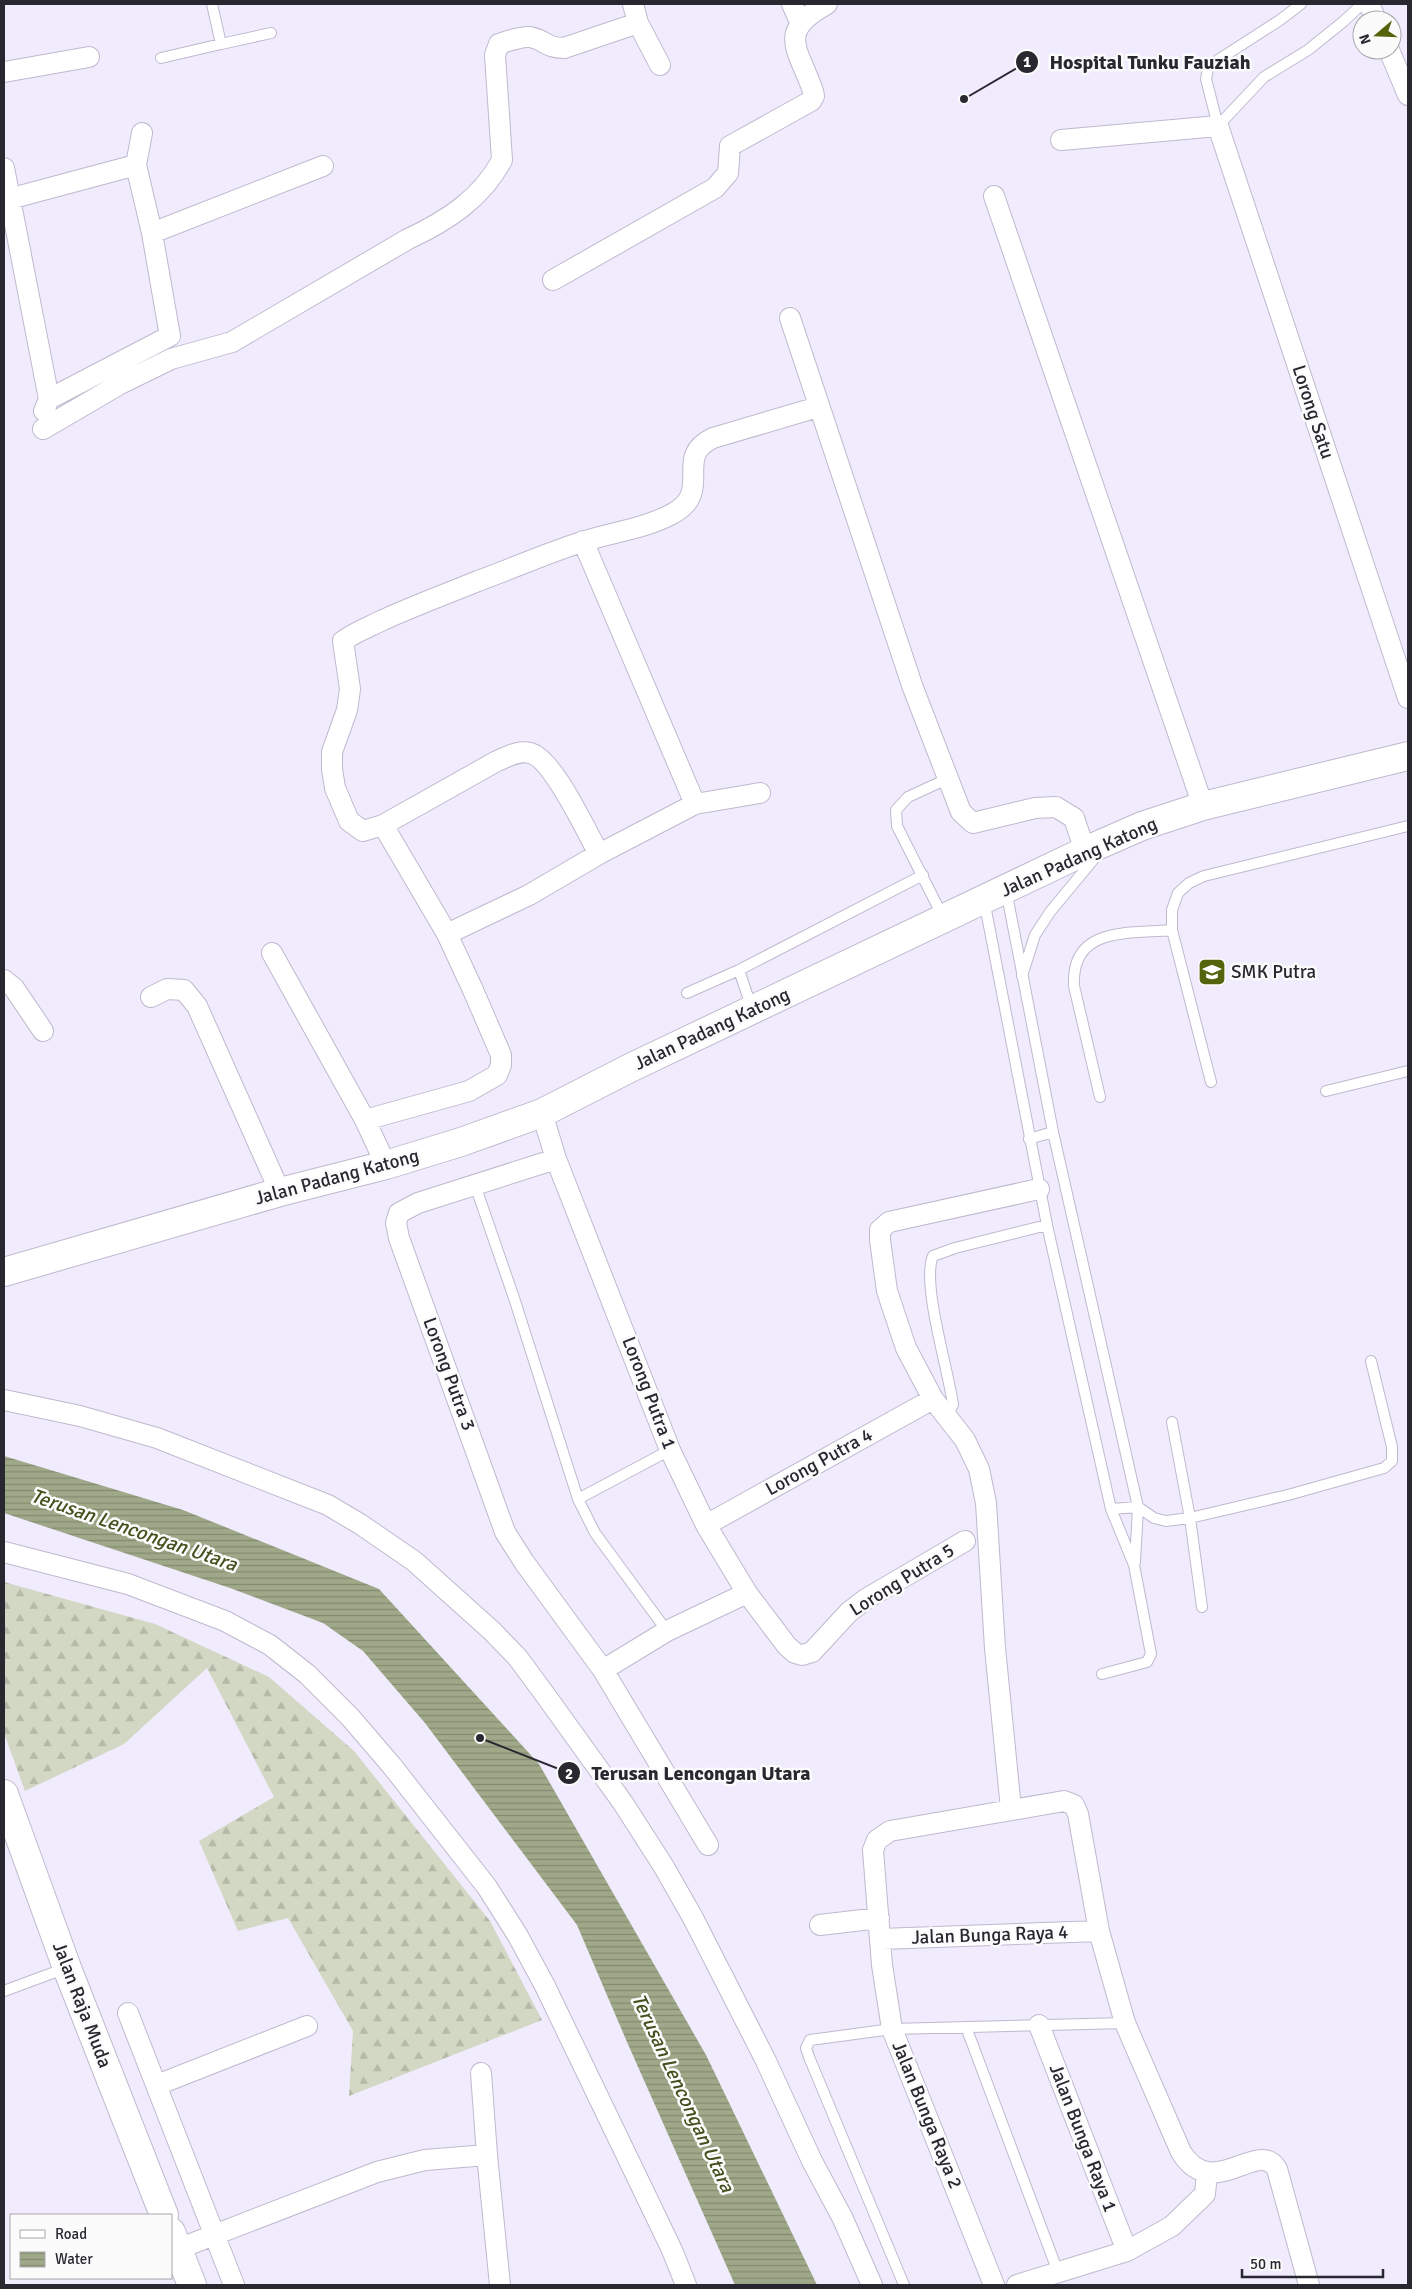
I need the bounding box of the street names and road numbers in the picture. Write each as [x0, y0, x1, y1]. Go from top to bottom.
street label: Lorong Satu [1287, 362, 1339, 462]
street label: Jalan Padang Katong [997, 812, 1161, 902]
street label: Jalan Padang Katong [630, 982, 794, 1076]
street label: Jalan Padang Katong [252, 1144, 422, 1210]
street label: Lorong Putra 3 [417, 1314, 481, 1434]
street label: Lorong Putra 1 [616, 1333, 682, 1453]
street label: Lorong Putra 4 [761, 1423, 877, 1501]
street label: Lorong Putra 5 [845, 1538, 959, 1622]
street label: Jalan Bunga Raya 4 [911, 1920, 1069, 1950]
street label: Jalan Raja Muda [47, 1939, 117, 2071]
street label: Jalan Bunga Raya 2 [886, 2038, 968, 2192]
street label: Jalan Bunga Raya 1 [1044, 2060, 1122, 2216]

